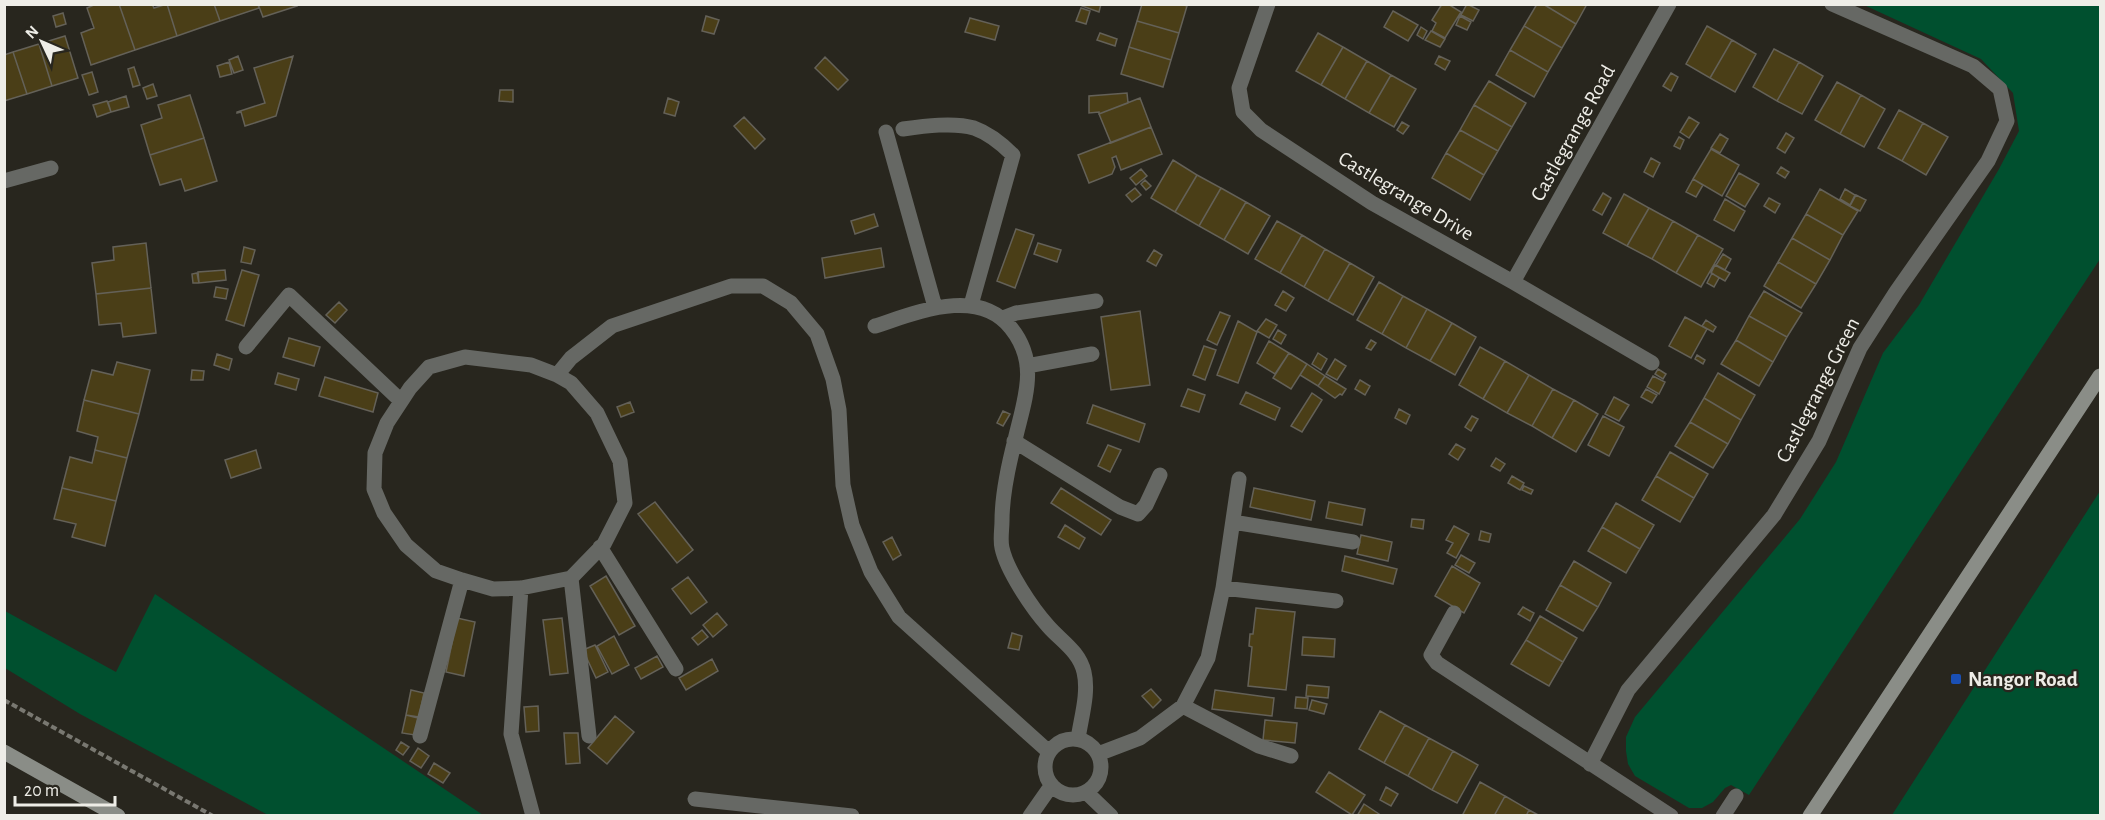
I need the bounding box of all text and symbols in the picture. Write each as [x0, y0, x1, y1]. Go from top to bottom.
north arrow [12, 12, 72, 72]
text: N [22, 23, 42, 42]
street label: Castlegrange Road [1527, 61, 1619, 205]
street label: Castlegrange Drive [1335, 147, 1477, 245]
street label: Castlegrange Green [1772, 314, 1864, 466]
place label: Nangor Road [1968, 669, 2078, 690]
marker: Nangor Road [1949, 672, 1963, 686]
scale bar [15, 769, 116, 807]
text: 20 m [24, 782, 59, 800]

